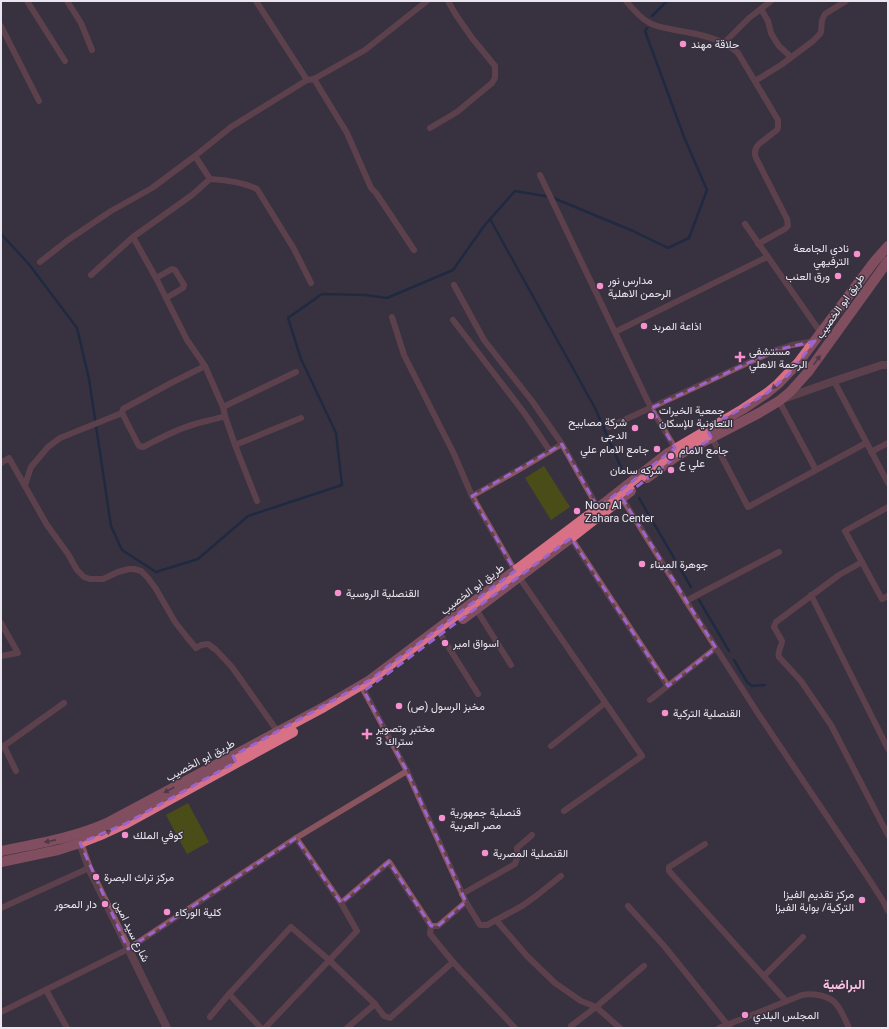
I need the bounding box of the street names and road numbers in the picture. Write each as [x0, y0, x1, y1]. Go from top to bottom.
street label: طريق ابو الخصيب [813, 271, 868, 341]
street label: طريق ابو الخصيب [438, 561, 507, 618]
street label: طريق ابو الخصيب [163, 737, 237, 784]
street label: شارع سيد امين [110, 898, 152, 965]

